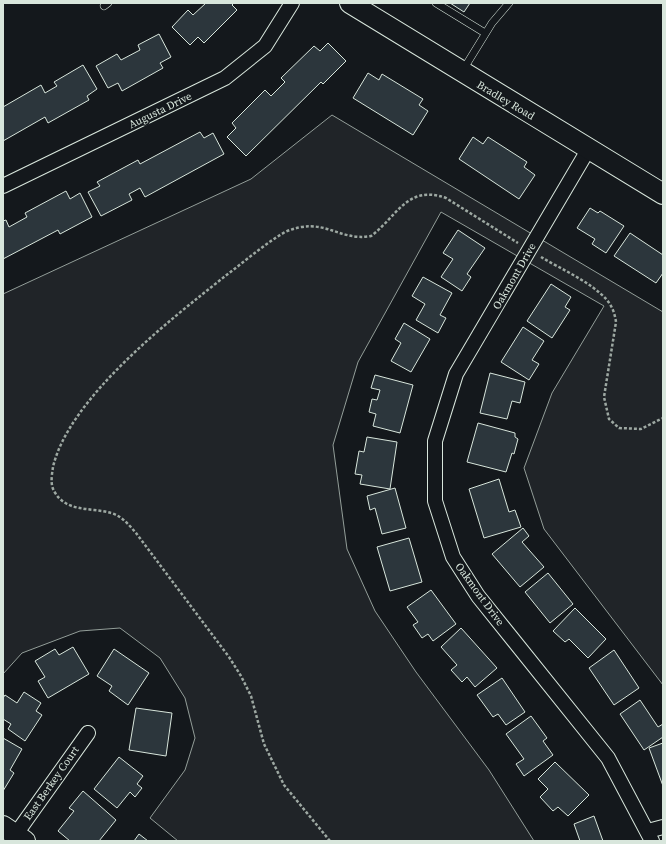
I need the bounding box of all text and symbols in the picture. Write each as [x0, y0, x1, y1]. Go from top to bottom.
street label: Bradley Road [474, 77, 538, 124]
street label: Augusta Drive [126, 89, 195, 132]
street label: Oakmont Drive [489, 240, 540, 312]
street label: Oakmont Drive [452, 560, 508, 629]
street label: East Berkey Court [20, 743, 83, 823]

